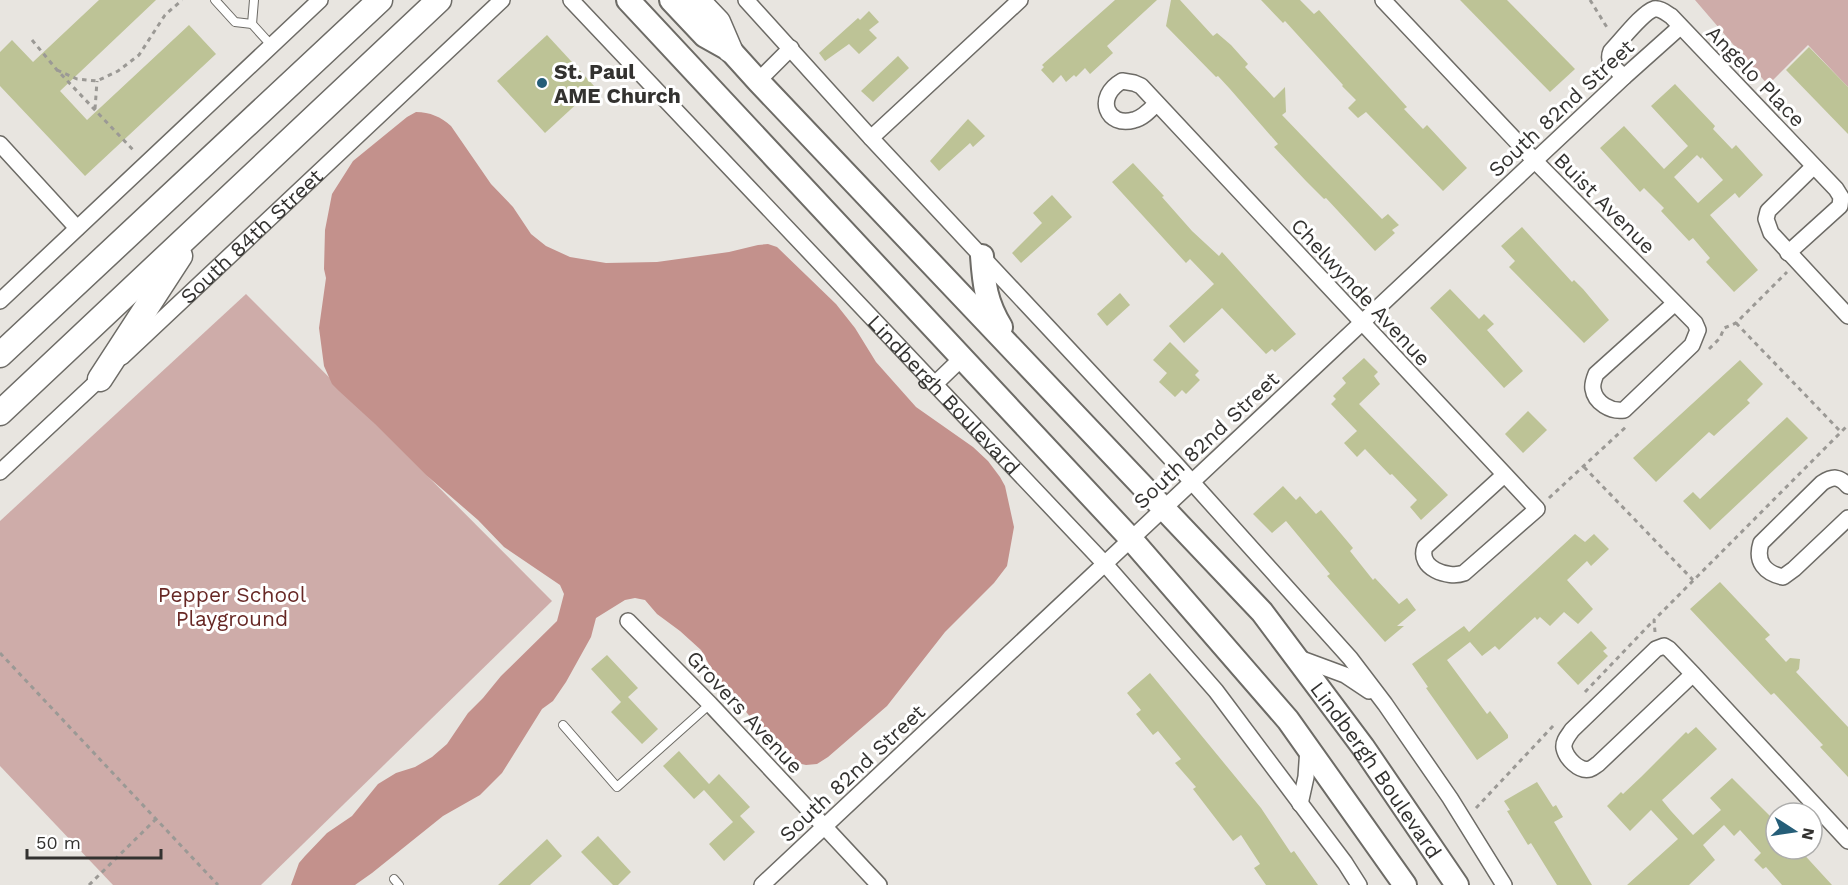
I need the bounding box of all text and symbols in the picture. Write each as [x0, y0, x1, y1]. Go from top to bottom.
street label: Angelo Place [1701, 20, 1811, 132]
street label: South 82nd Street [1483, 34, 1639, 182]
place label: St. Paul AME Church [554, 59, 681, 108]
marker: St. Paul AME Church [535, 76, 549, 90]
street label: Buist Avenue [1549, 147, 1661, 259]
street label: South 84th Street [175, 163, 327, 309]
street label: Chelwynde Avenue [1286, 213, 1436, 371]
street label: Lindbergh Boulevard [863, 309, 1026, 479]
street label: South 82nd Street [1128, 366, 1284, 514]
park label: Pepper School Playground [158, 582, 307, 631]
street label: Grovers Avenue [682, 645, 808, 779]
street label: Lindbergh Boulevard [1306, 676, 1447, 863]
street label: South 82nd Street [774, 699, 930, 847]
north arrow [1764, 801, 1824, 861]
scale bar [27, 822, 160, 860]
text: N [1798, 826, 1819, 842]
text: 50 m [36, 832, 81, 853]

